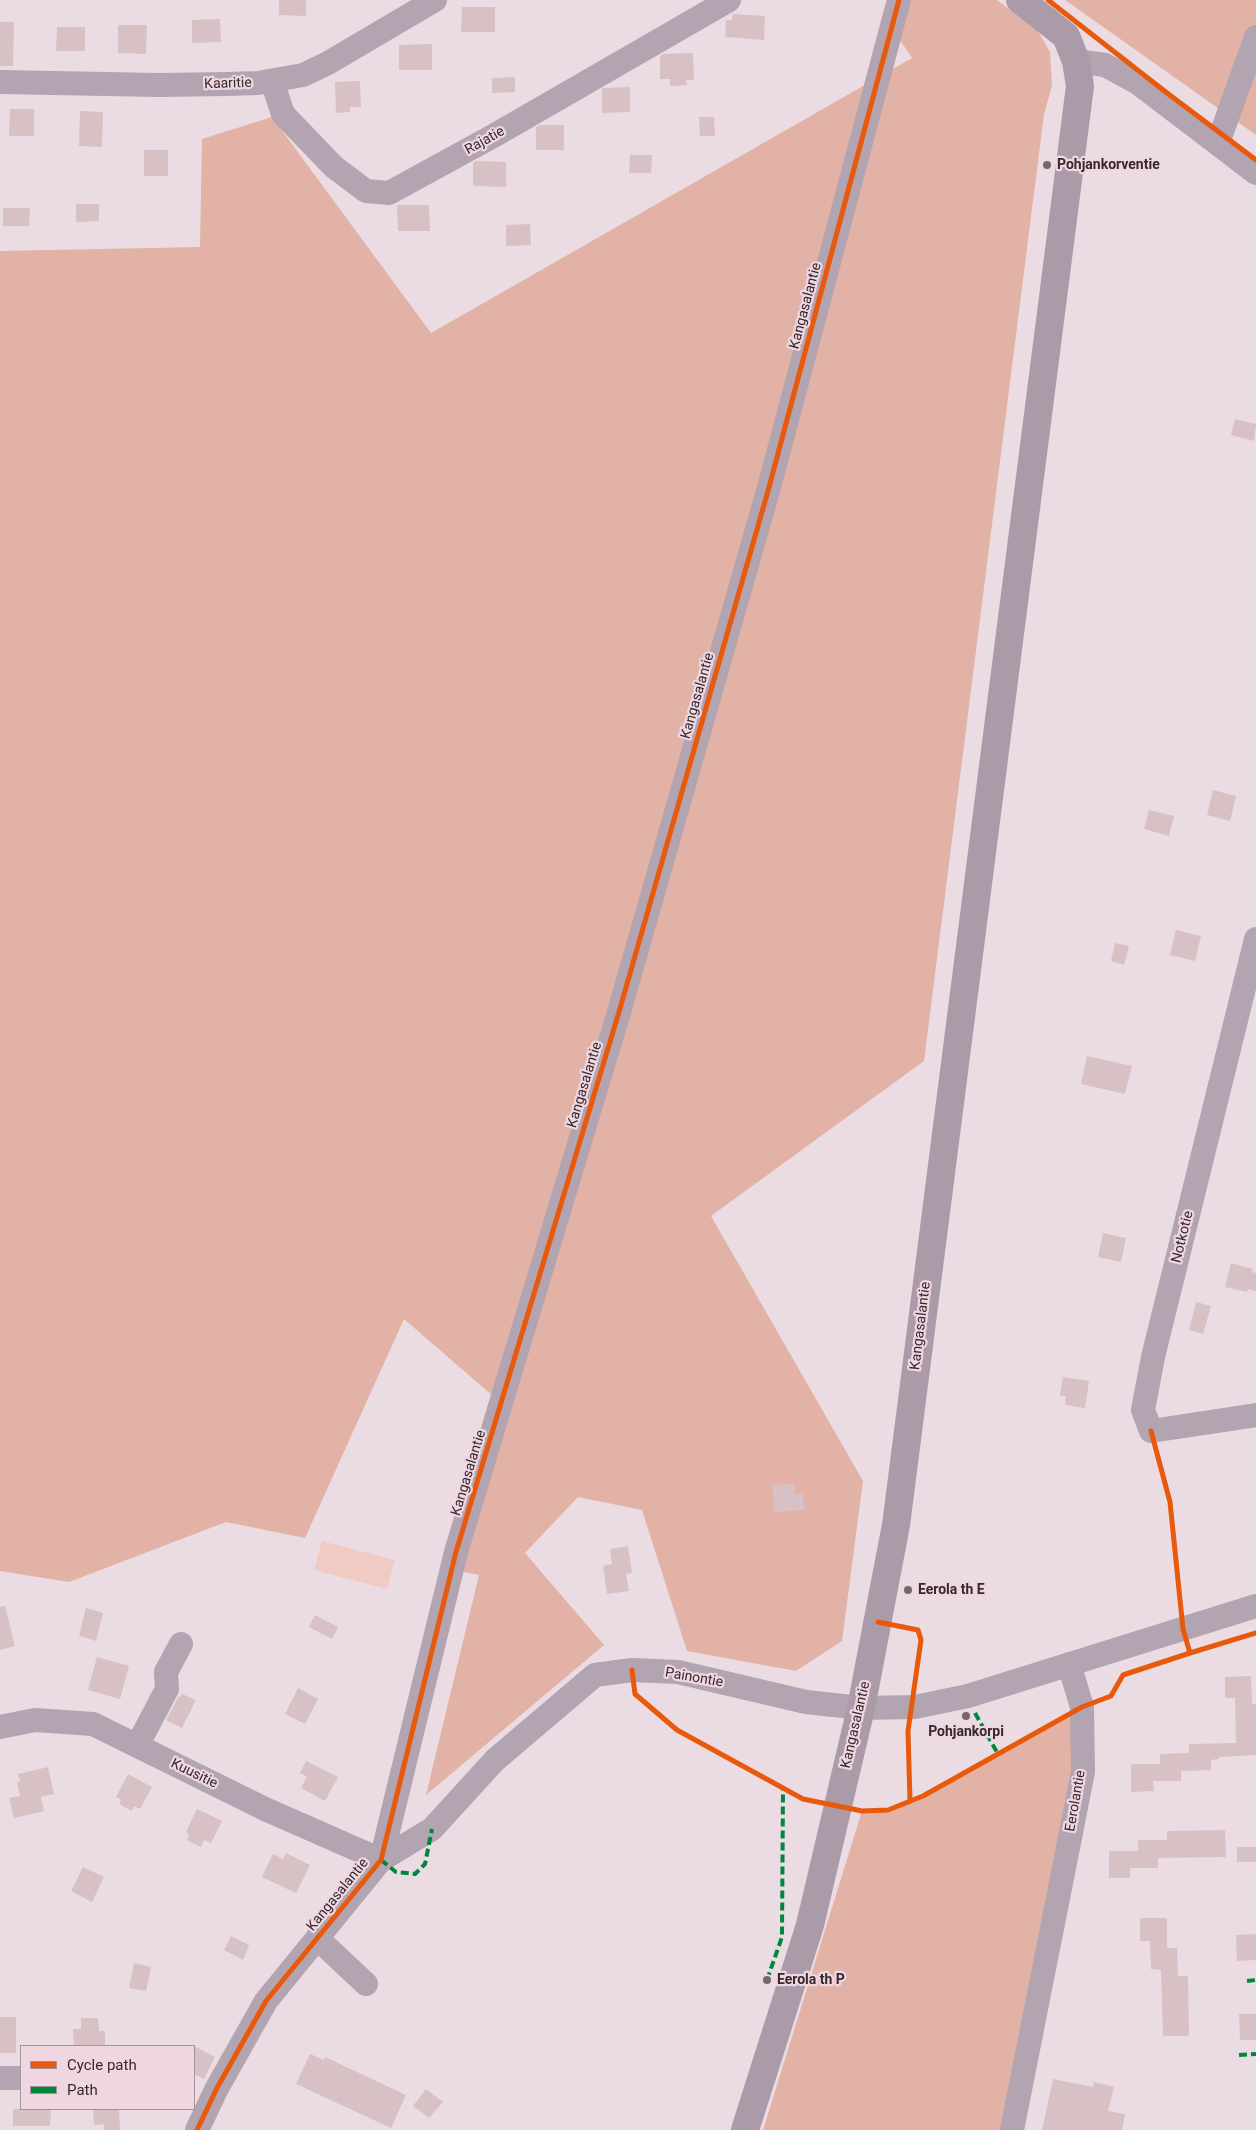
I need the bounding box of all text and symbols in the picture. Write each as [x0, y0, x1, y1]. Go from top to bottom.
street label: Kaaritie [204, 75, 252, 93]
street label: Rajatie [462, 123, 508, 159]
place label: Pohjankorventie [1057, 157, 1160, 173]
marker: Pohjankorventie [1041, 159, 1053, 171]
street label: Kangasalantie [786, 261, 826, 351]
street label: Kangasalantie [678, 651, 718, 741]
street label: Kangasalantie [564, 1040, 606, 1130]
street label: Notkotie [1168, 1209, 1198, 1265]
street label: Kangasalantie [907, 1281, 935, 1371]
street label: Kangasalantie [448, 1428, 490, 1518]
place label: Eerola th E [918, 1582, 985, 1598]
marker: Eerola th E [902, 1584, 914, 1596]
street label: Painontie [664, 1665, 724, 1691]
street label: Kangasalantie [838, 1680, 874, 1770]
marker: Pohjankorpi [960, 1710, 972, 1722]
place label: Pohjankorpi [928, 1724, 1004, 1740]
street label: Kuusitie [168, 1755, 220, 1793]
street label: Eerolantie [1062, 1769, 1090, 1833]
street label: Kangasalantie [304, 1855, 372, 1935]
place label: Eerola th P [777, 1972, 845, 1988]
marker: Eerola th P [761, 1974, 773, 1986]
legend [20, 2045, 195, 2110]
text: Cycle path [67, 2056, 137, 2074]
text: Path [67, 2081, 98, 2099]

